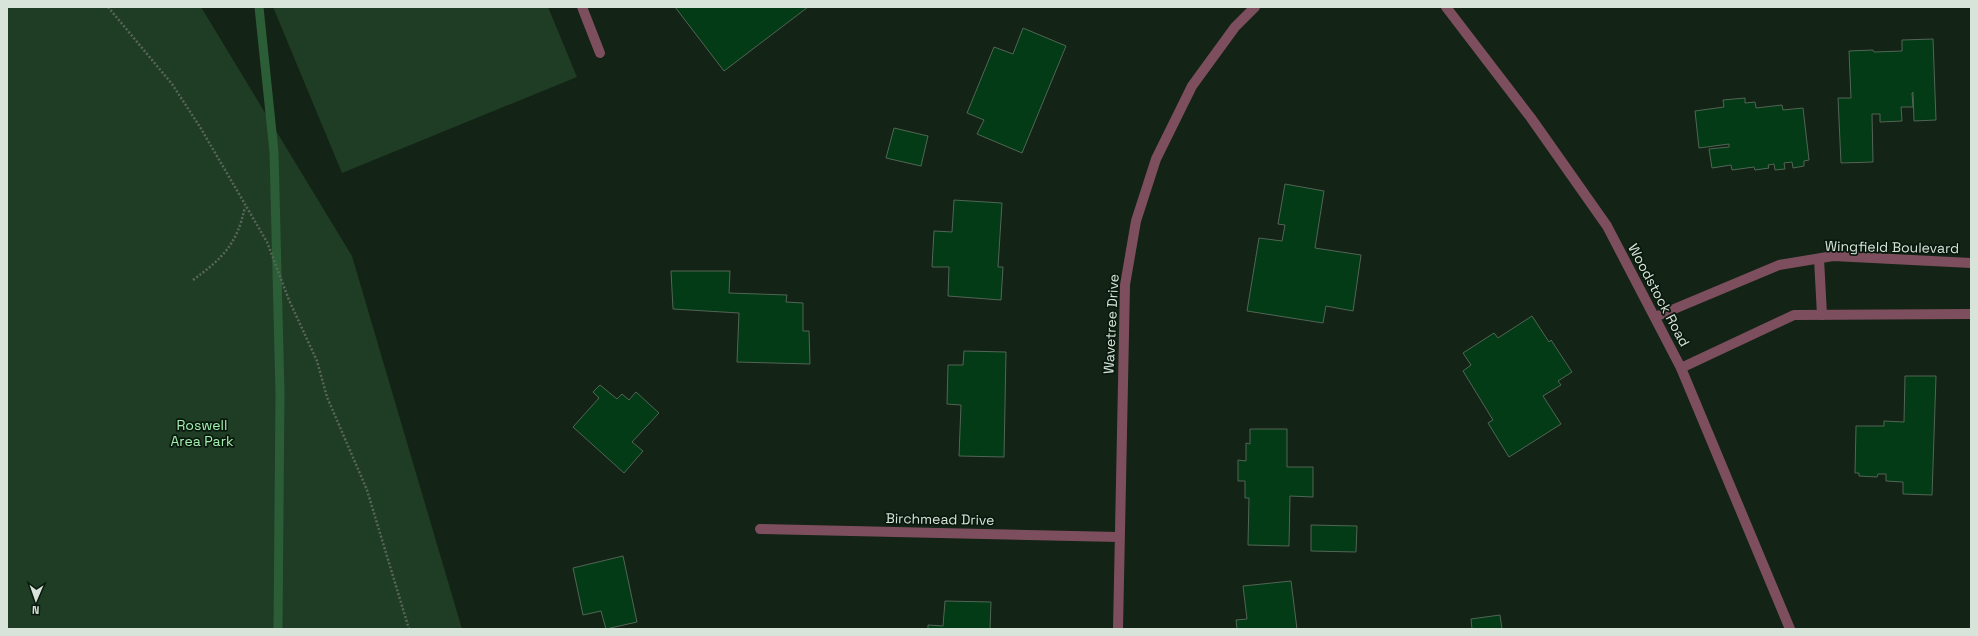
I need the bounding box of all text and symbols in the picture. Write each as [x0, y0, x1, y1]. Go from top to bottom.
street label: Wingfield Boulevard [1825, 237, 1959, 257]
street label: Woodstock Road [1624, 240, 1694, 350]
street label: Wavetree Drive [1099, 273, 1123, 375]
park label: Roswell Area Park [171, 416, 234, 450]
street label: Birchmead Drive [885, 509, 995, 529]
north arrow [16, 580, 56, 620]
text: N [32, 603, 40, 617]

